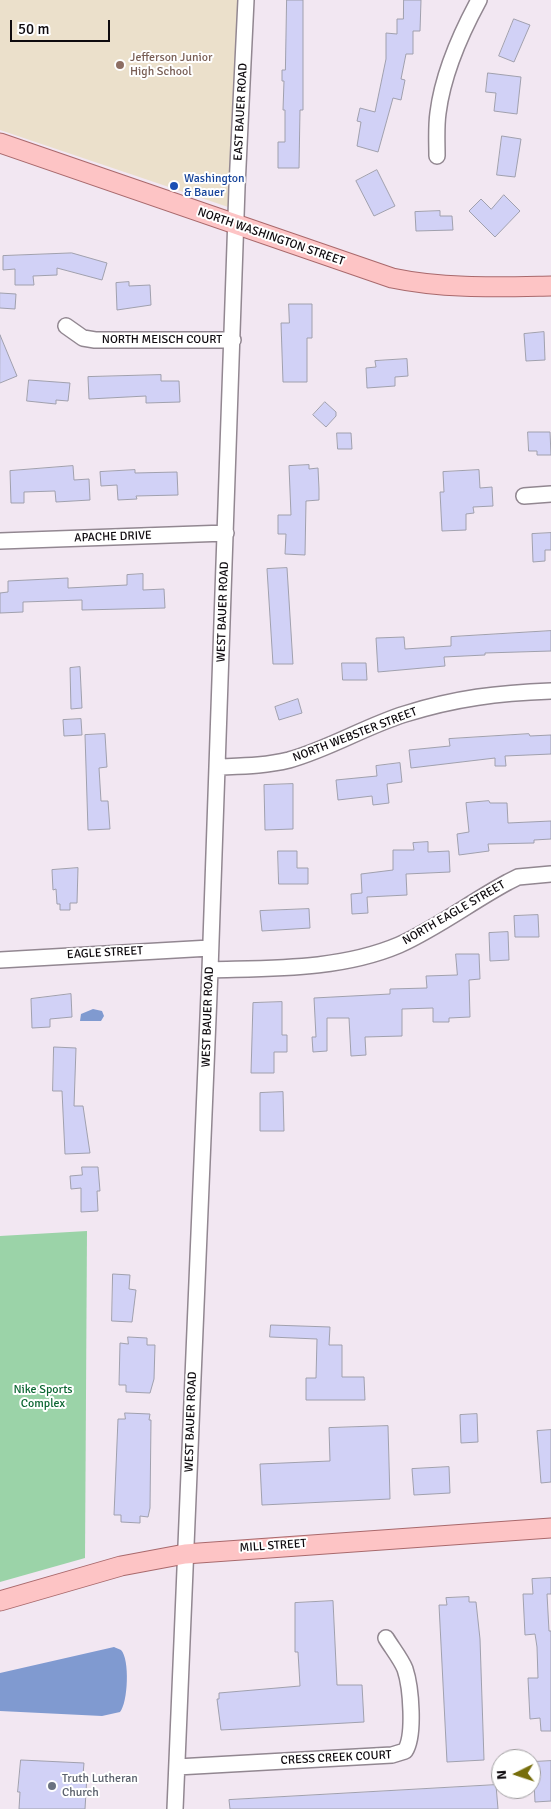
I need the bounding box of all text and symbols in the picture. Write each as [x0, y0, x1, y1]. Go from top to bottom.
scale bar [12, 10, 112, 42]
text: 50 m [18, 20, 49, 38]
place label: Jefferson Junior High School [130, 51, 212, 79]
marker: Jefferson Junior High School [114, 59, 126, 71]
street label: EAST BAUER ROAD [231, 63, 251, 161]
place label: Washington & Bauer [184, 172, 245, 200]
marker: Washington & Bauer [168, 180, 180, 192]
street label: NORTH WASHINGTON STREET [196, 205, 346, 269]
street label: NORTH MEISCH COURT [102, 333, 222, 347]
street label: APACHE DRIVE [74, 528, 152, 546]
street label: WEST BAUER ROAD [214, 561, 232, 663]
street label: NORTH WEBSTER STREET [291, 705, 419, 765]
street label: NORTH EAGLE STREET [400, 878, 508, 948]
street label: EAGLE STREET [67, 944, 143, 962]
street label: WEST BAUER ROAD [199, 966, 217, 1068]
street label: WEST BAUER ROAD [182, 1371, 200, 1473]
park label: Nike Sports Complex [13, 1383, 73, 1411]
street label: MILL STREET [239, 1536, 307, 1556]
street label: CRESS CREEK COURT [280, 1748, 392, 1768]
north arrow [491, 1749, 541, 1799]
text: N [493, 1770, 510, 1780]
place label: Truth Lutheran Church [62, 1772, 138, 1800]
marker: Truth Lutheran Church [46, 1780, 58, 1792]

